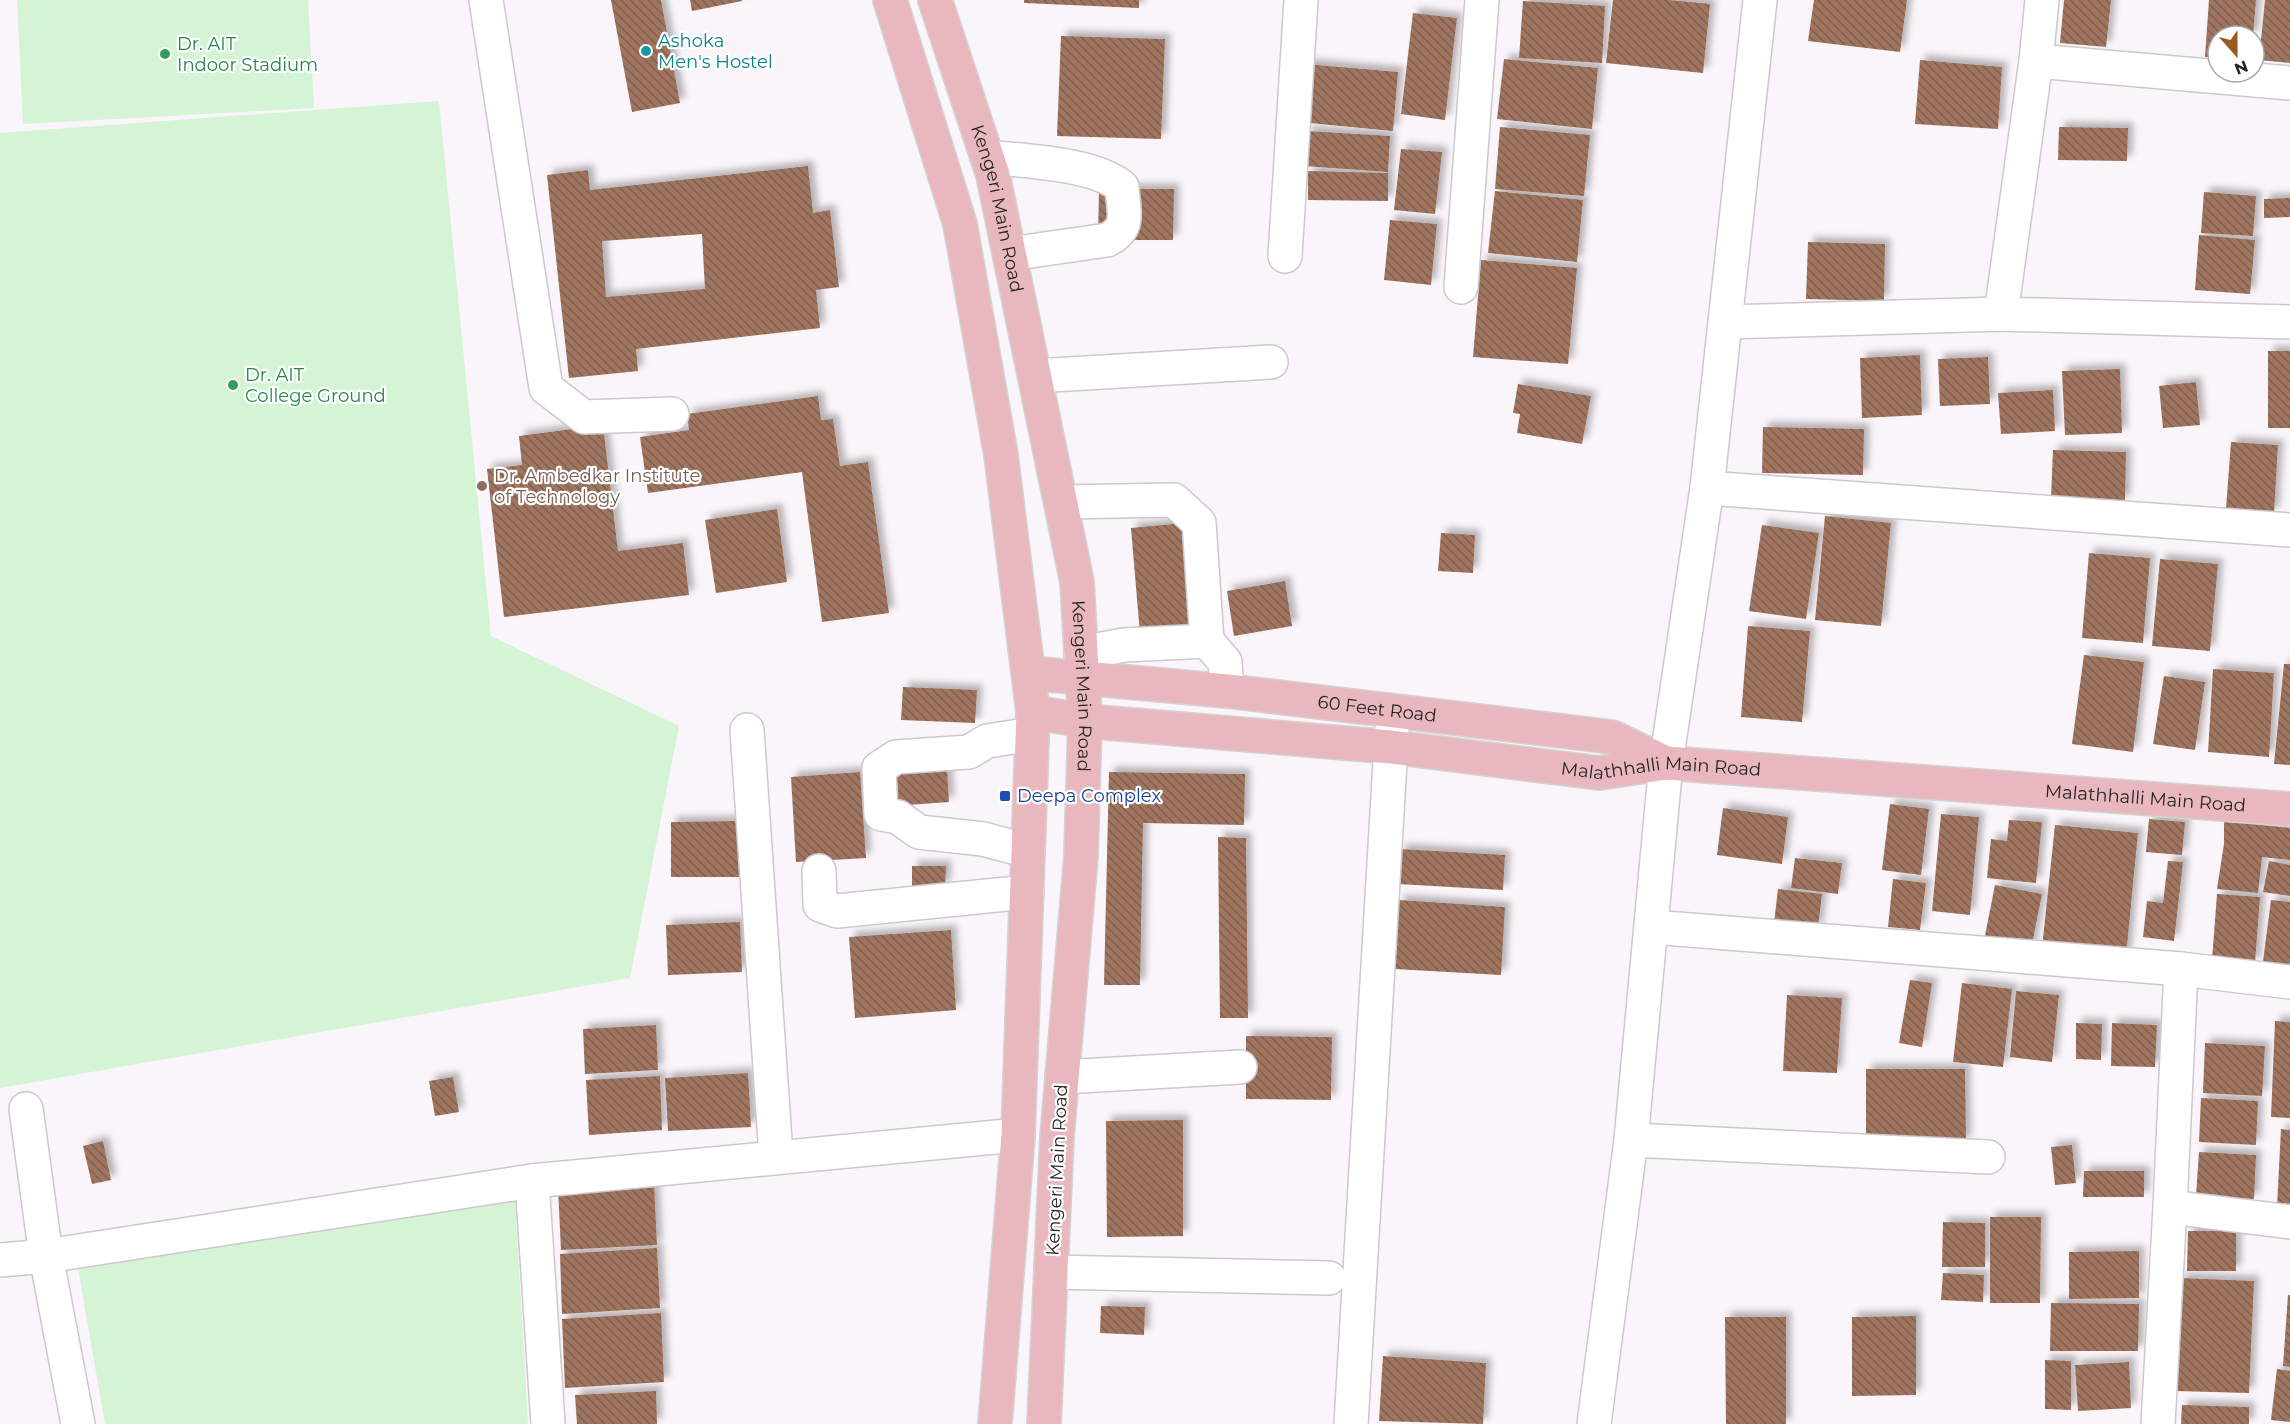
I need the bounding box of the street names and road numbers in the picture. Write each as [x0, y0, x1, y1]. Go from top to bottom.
street label: Kengeri Main Road [966, 122, 1028, 294]
street label: Kengeri Main Road [1067, 599, 1096, 772]
street label: 60 Feet Road [1316, 691, 1438, 727]
street label: Malathhalli Main Road [1560, 752, 1762, 785]
street label: Malathhalli Main Road [2044, 780, 2247, 817]
street label: Kengeri Main Road [1042, 1084, 1072, 1256]

